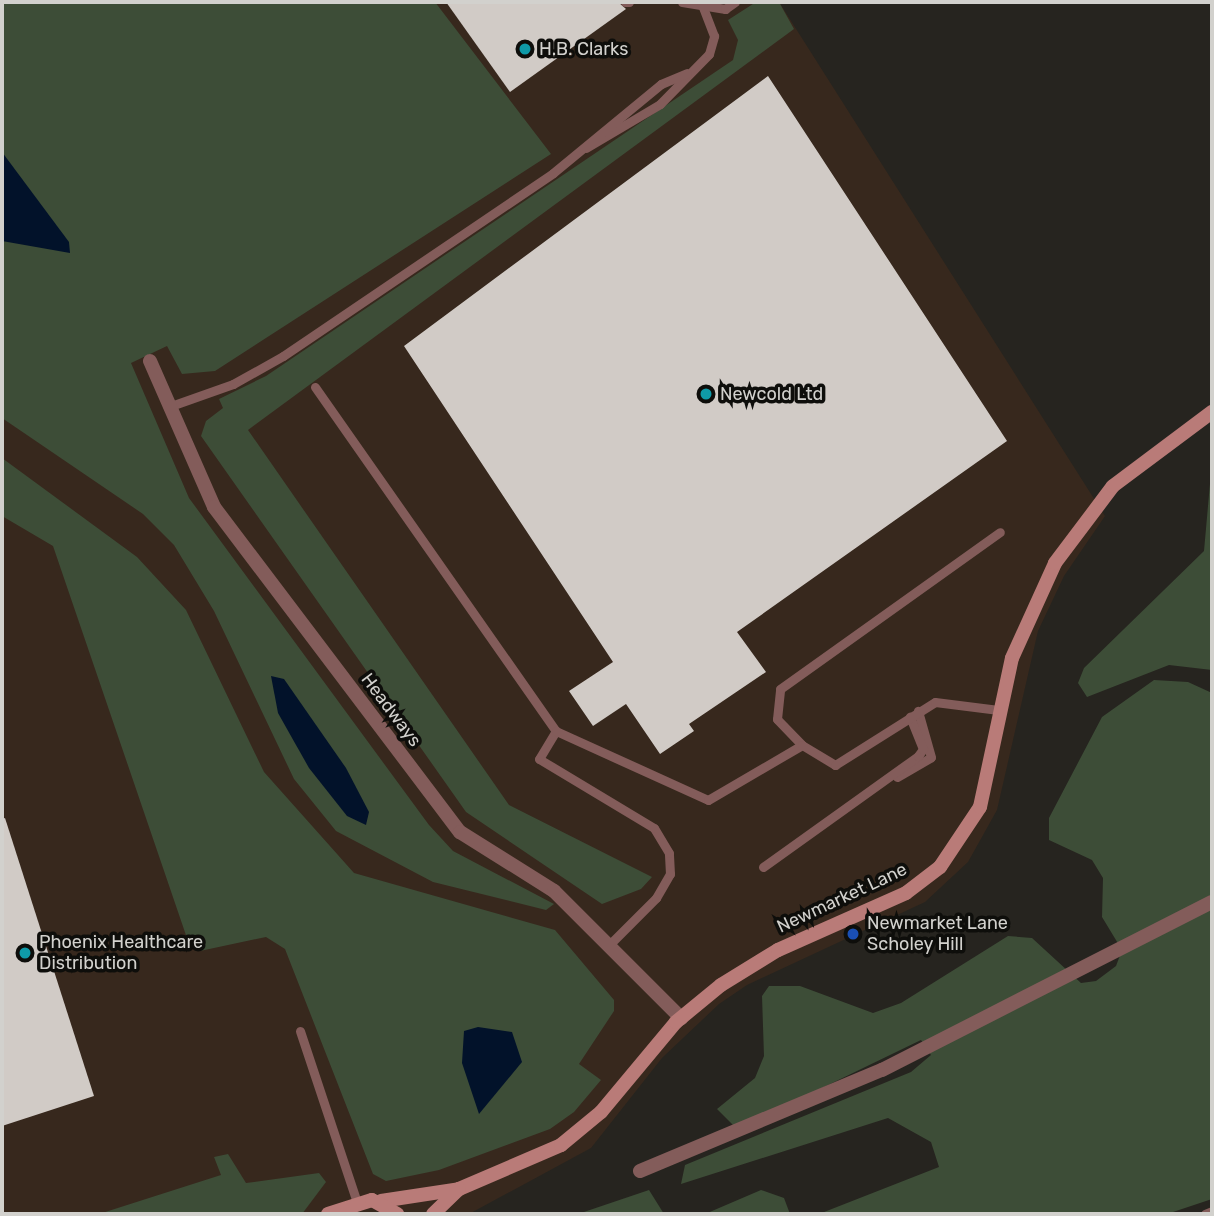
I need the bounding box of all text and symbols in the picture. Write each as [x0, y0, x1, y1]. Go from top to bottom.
place label: H.B. Clarks [539, 38, 628, 60]
marker: H.B. Clarks [517, 41, 533, 57]
place label: Newcold Ltd [720, 383, 823, 405]
marker: Newcold Ltd [698, 386, 714, 402]
street label: Headways [356, 669, 426, 751]
street label: Newmarket Lane [774, 858, 910, 938]
place label: Newmarket Lane Scholey Hill [867, 913, 1008, 956]
marker: Newmarket Lane Scholey Hill [845, 926, 861, 942]
place label: Phoenix Healthcare Distribution [39, 932, 203, 974]
marker: Phoenix Healthcare Distribution [17, 945, 33, 961]

